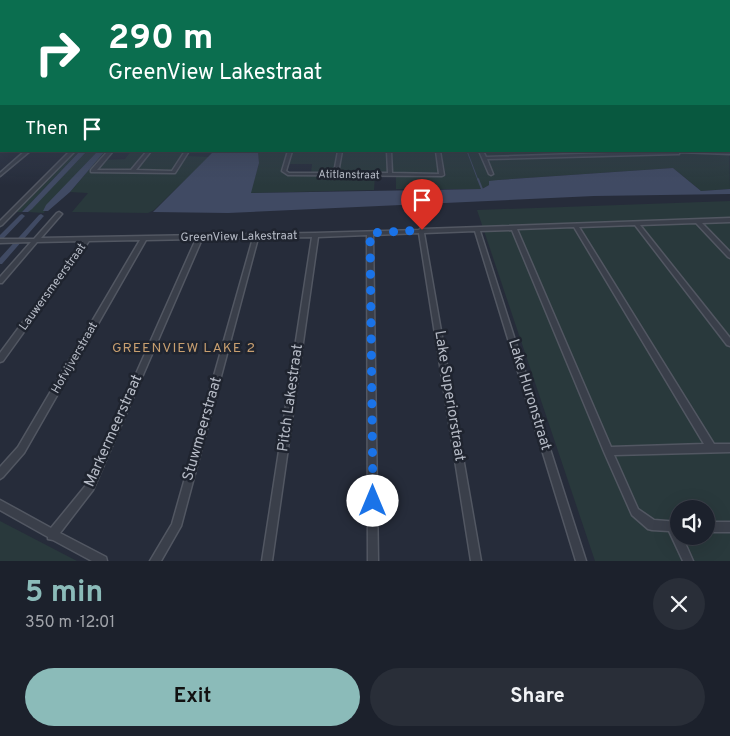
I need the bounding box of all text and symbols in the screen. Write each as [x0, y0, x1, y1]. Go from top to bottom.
text: 290 m [108, 17, 213, 61]
icon: right [25, 20, 90, 85]
text: GreenView Lakestraat [108, 60, 322, 87]
icon: arrive [78, 115, 106, 143]
text: Then [25, 117, 68, 141]
street label: Atitlanstraat [318, 167, 380, 183]
pin [401, 179, 443, 230]
icon: arrive [408, 186, 436, 214]
street label: GreenView Lakestraat [180, 228, 298, 246]
street label: Lauwersmeerstraat [16, 240, 90, 334]
street label: Hofvijverstraat [48, 319, 102, 397]
street label: Lake Superiorstraat [429, 329, 469, 463]
street label: Lake Huronstraat [503, 337, 555, 453]
district label: GREENVIEW LAKE 2 [112, 340, 256, 357]
street label: Pitch Lakestraat [274, 343, 308, 453]
street label: Markermeerstraat [81, 372, 147, 490]
street label: Stuwmeerstraat [179, 375, 227, 483]
position arrow [346, 474, 398, 526]
map controls [670, 500, 715, 545]
button: sound [670, 500, 715, 545]
text: 5 min [25, 575, 103, 612]
button: close [653, 578, 705, 630]
text: 350 m · 12:01 [25, 613, 115, 633]
button: Exit [25, 668, 360, 726]
button: Share [370, 668, 705, 726]

